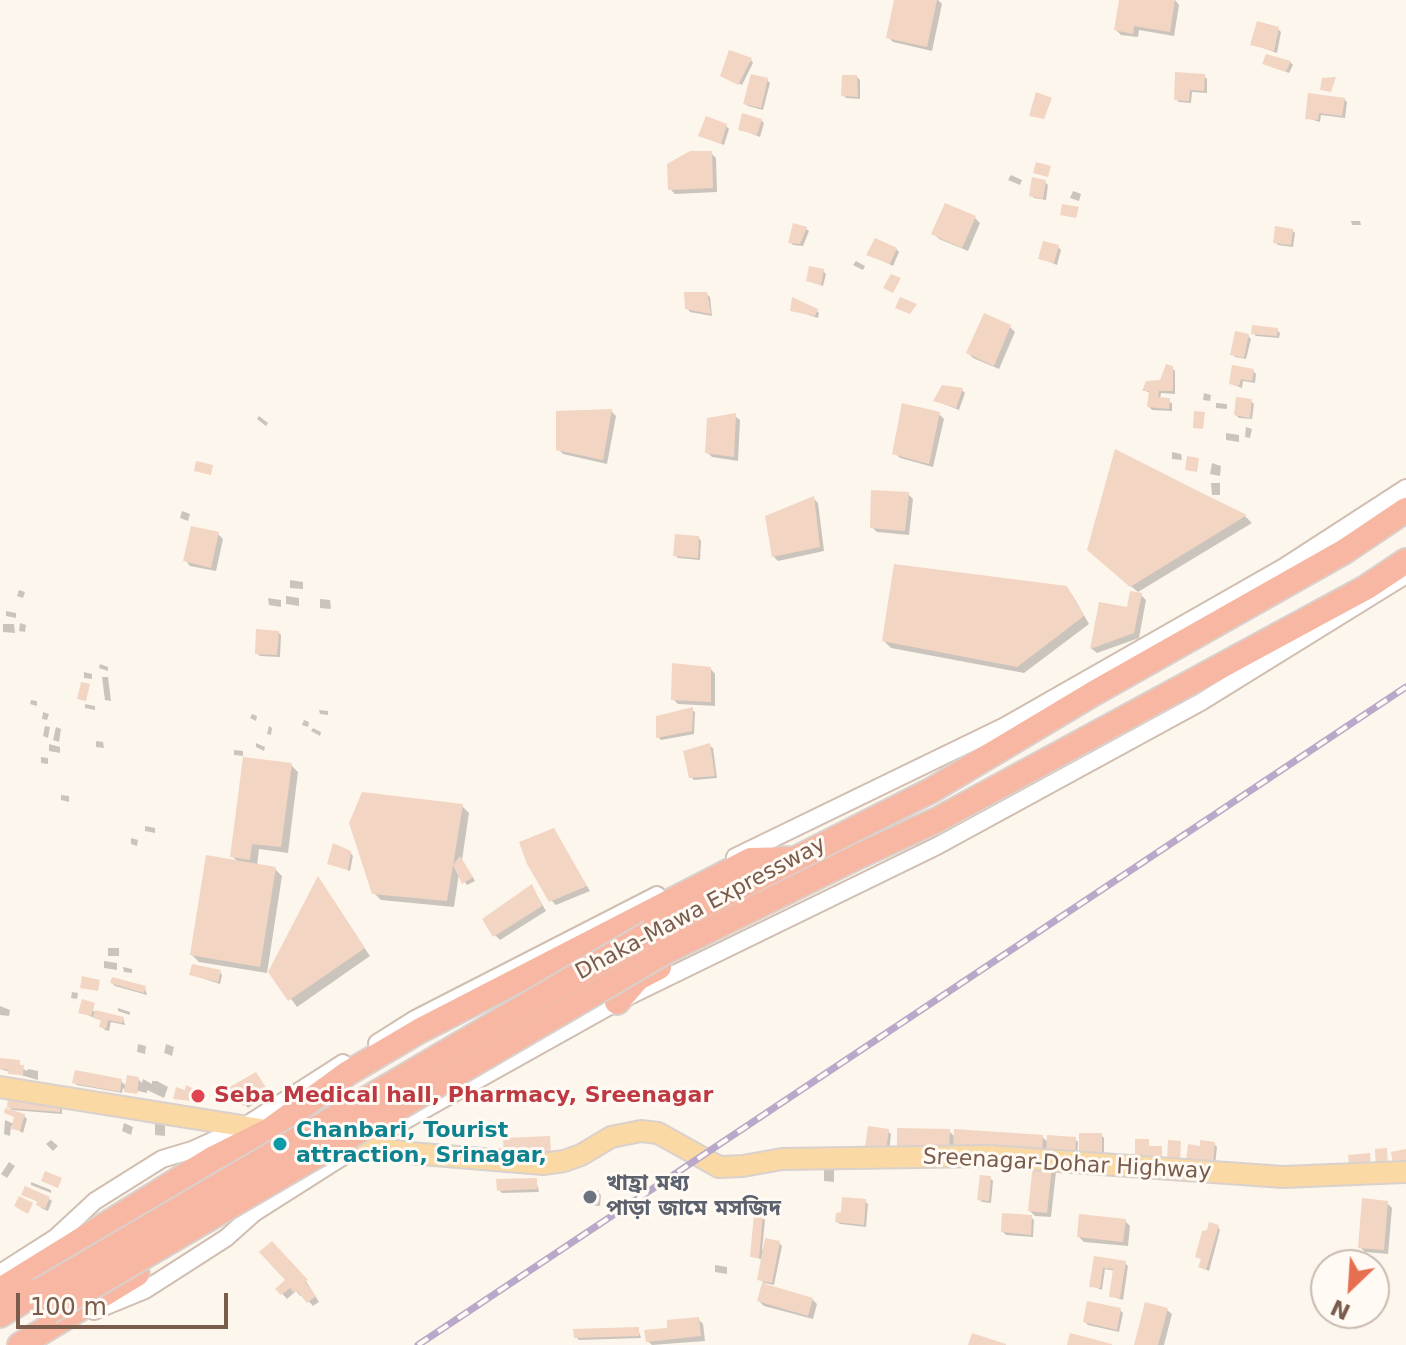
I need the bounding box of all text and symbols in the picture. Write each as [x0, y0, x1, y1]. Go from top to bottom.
street label: Dhaka-Mawa Expressway [571, 832, 831, 986]
place label: Seba Medical hall, Pharmacy, Sreenagar [214, 1083, 713, 1109]
marker: Seba Medical hall, Pharmacy, Sreenagar [189, 1087, 207, 1105]
place label: Chanbari, Tourist attraction, Srinagar, [296, 1118, 547, 1170]
marker: Chanbari, Tourist attraction, Srinagar, [271, 1135, 289, 1153]
street label: Sreenagar-Dohar Highway [922, 1144, 1212, 1186]
place label: খাহ্রা মধ্য পাড়া জামে মসজিদ [606, 1171, 781, 1222]
marker: খাহ্রা মধ্য পাড়া জামে মসজিদ [581, 1188, 599, 1206]
north arrow [1310, 1249, 1390, 1329]
scale bar [20, 1277, 232, 1327]
text: 100 m [30, 1293, 107, 1321]
text: N [1327, 1294, 1354, 1325]

